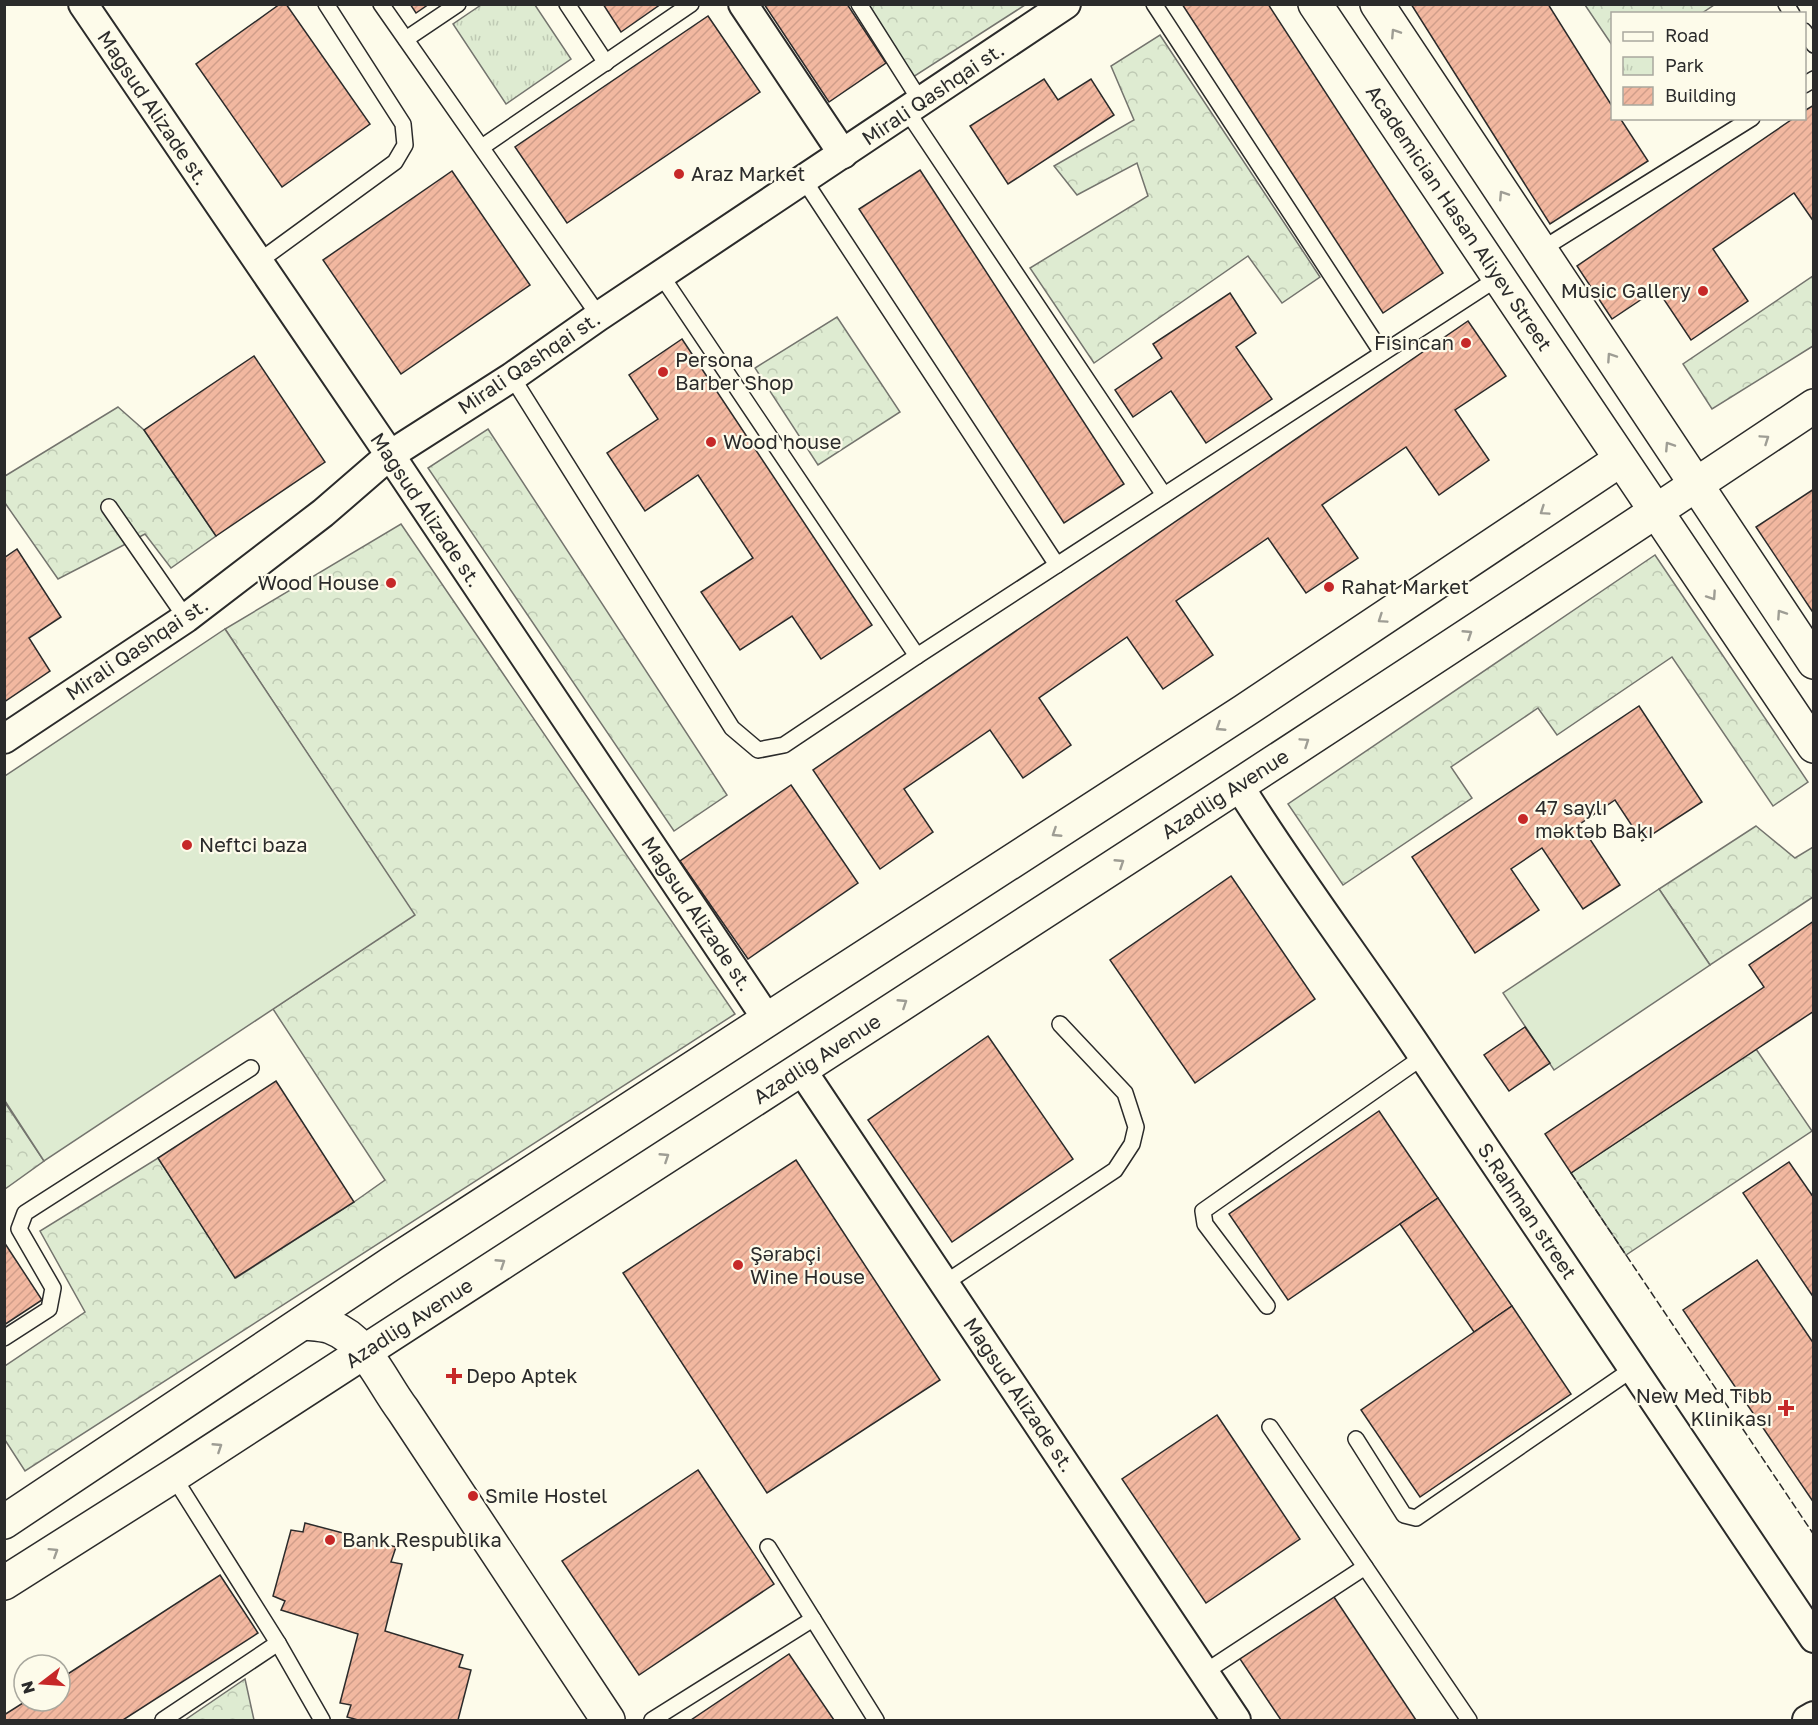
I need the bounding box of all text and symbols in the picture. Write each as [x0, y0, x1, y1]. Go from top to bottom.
legend [1611, 12, 1806, 120]
text: Road [1665, 24, 1709, 46]
street label: Magsud Alizade st. [93, 26, 214, 189]
one-way arrow [1391, 28, 1402, 39]
street label: Mirali Qashqai st. [857, 37, 1008, 150]
text: Park [1665, 54, 1704, 76]
street label: Academician Hasan Aliyev Street [1362, 80, 1558, 355]
text: Building [1665, 84, 1736, 106]
place label: Araz Market [691, 161, 805, 185]
marker: Araz Market [672, 167, 686, 181]
one-way arrow [1498, 191, 1510, 201]
place label: Music Gallery [1561, 278, 1691, 302]
marker: Music Gallery [1696, 284, 1710, 298]
street label: Mirali Qashqai st. [453, 306, 604, 419]
place label: Fisincan [1374, 330, 1454, 354]
marker: Fisincan [1459, 336, 1473, 350]
place label: Persona Barber Shop [675, 347, 794, 394]
one-way arrow [1607, 353, 1618, 364]
marker: Persona Barber Shop [656, 365, 670, 379]
street label: Magsud Alizade st. [366, 428, 487, 591]
place label: Wood house [723, 429, 841, 453]
one-way arrow [1759, 434, 1769, 446]
marker: Wood house [704, 435, 718, 449]
one-way arrow [1665, 442, 1677, 452]
one-way arrow [1540, 503, 1550, 515]
place label: Wood House [258, 570, 379, 594]
place label: Rahat Market [1341, 574, 1469, 598]
marker: Wood House [384, 576, 398, 590]
marker: Rahat Market [1322, 580, 1336, 594]
one-way arrow [1705, 589, 1716, 600]
street label: Mirali Qashqai st. [61, 592, 212, 705]
one-way arrow [1777, 609, 1788, 620]
one-way arrow [1378, 612, 1389, 623]
one-way arrow [1462, 630, 1472, 642]
one-way arrow [1215, 720, 1226, 731]
one-way arrow [1298, 738, 1309, 749]
street label: Azadlig Avenue [1156, 743, 1293, 843]
place label: 47 saylı məktəb Bakı [1535, 795, 1653, 842]
marker: 47 saylı məktəb Bakı [1516, 812, 1530, 826]
one-way arrow [1051, 825, 1062, 836]
place label: Neftci baza [199, 832, 307, 856]
street label: Magsud Alizade st. [637, 832, 758, 995]
marker: Neftci baza [180, 838, 194, 852]
one-way arrow [1113, 859, 1124, 870]
one-way arrow [896, 999, 907, 1010]
street label: Azadlig Avenue [748, 1008, 885, 1108]
street label: S.Rahman street [1473, 1138, 1582, 1283]
one-way arrow [658, 1153, 669, 1164]
place label: Şərabçi Wine House [750, 1241, 865, 1288]
marker: Şərabçi Wine House [731, 1258, 745, 1272]
one-way arrow [495, 1259, 506, 1270]
street label: Azadlig Avenue [340, 1272, 477, 1372]
street label: Magsud Alizade st. [959, 1313, 1080, 1476]
place label: Depo Aptek [466, 1363, 578, 1387]
marker: Depo Aptek [447, 1369, 461, 1383]
place label: New Med Tibb Klinikası [1636, 1383, 1772, 1430]
marker: New Med Tibb Klinikası [1777, 1399, 1795, 1417]
one-way arrow [212, 1442, 222, 1454]
place label: Smile Hostel [485, 1483, 607, 1507]
marker: Smile Hostel [466, 1489, 480, 1503]
place label: Bank Respublika [342, 1527, 502, 1551]
marker: Bank Respublika [323, 1533, 337, 1547]
one-way arrow [48, 1547, 58, 1559]
north arrow [12, 1653, 72, 1713]
text: N [16, 1679, 39, 1696]

